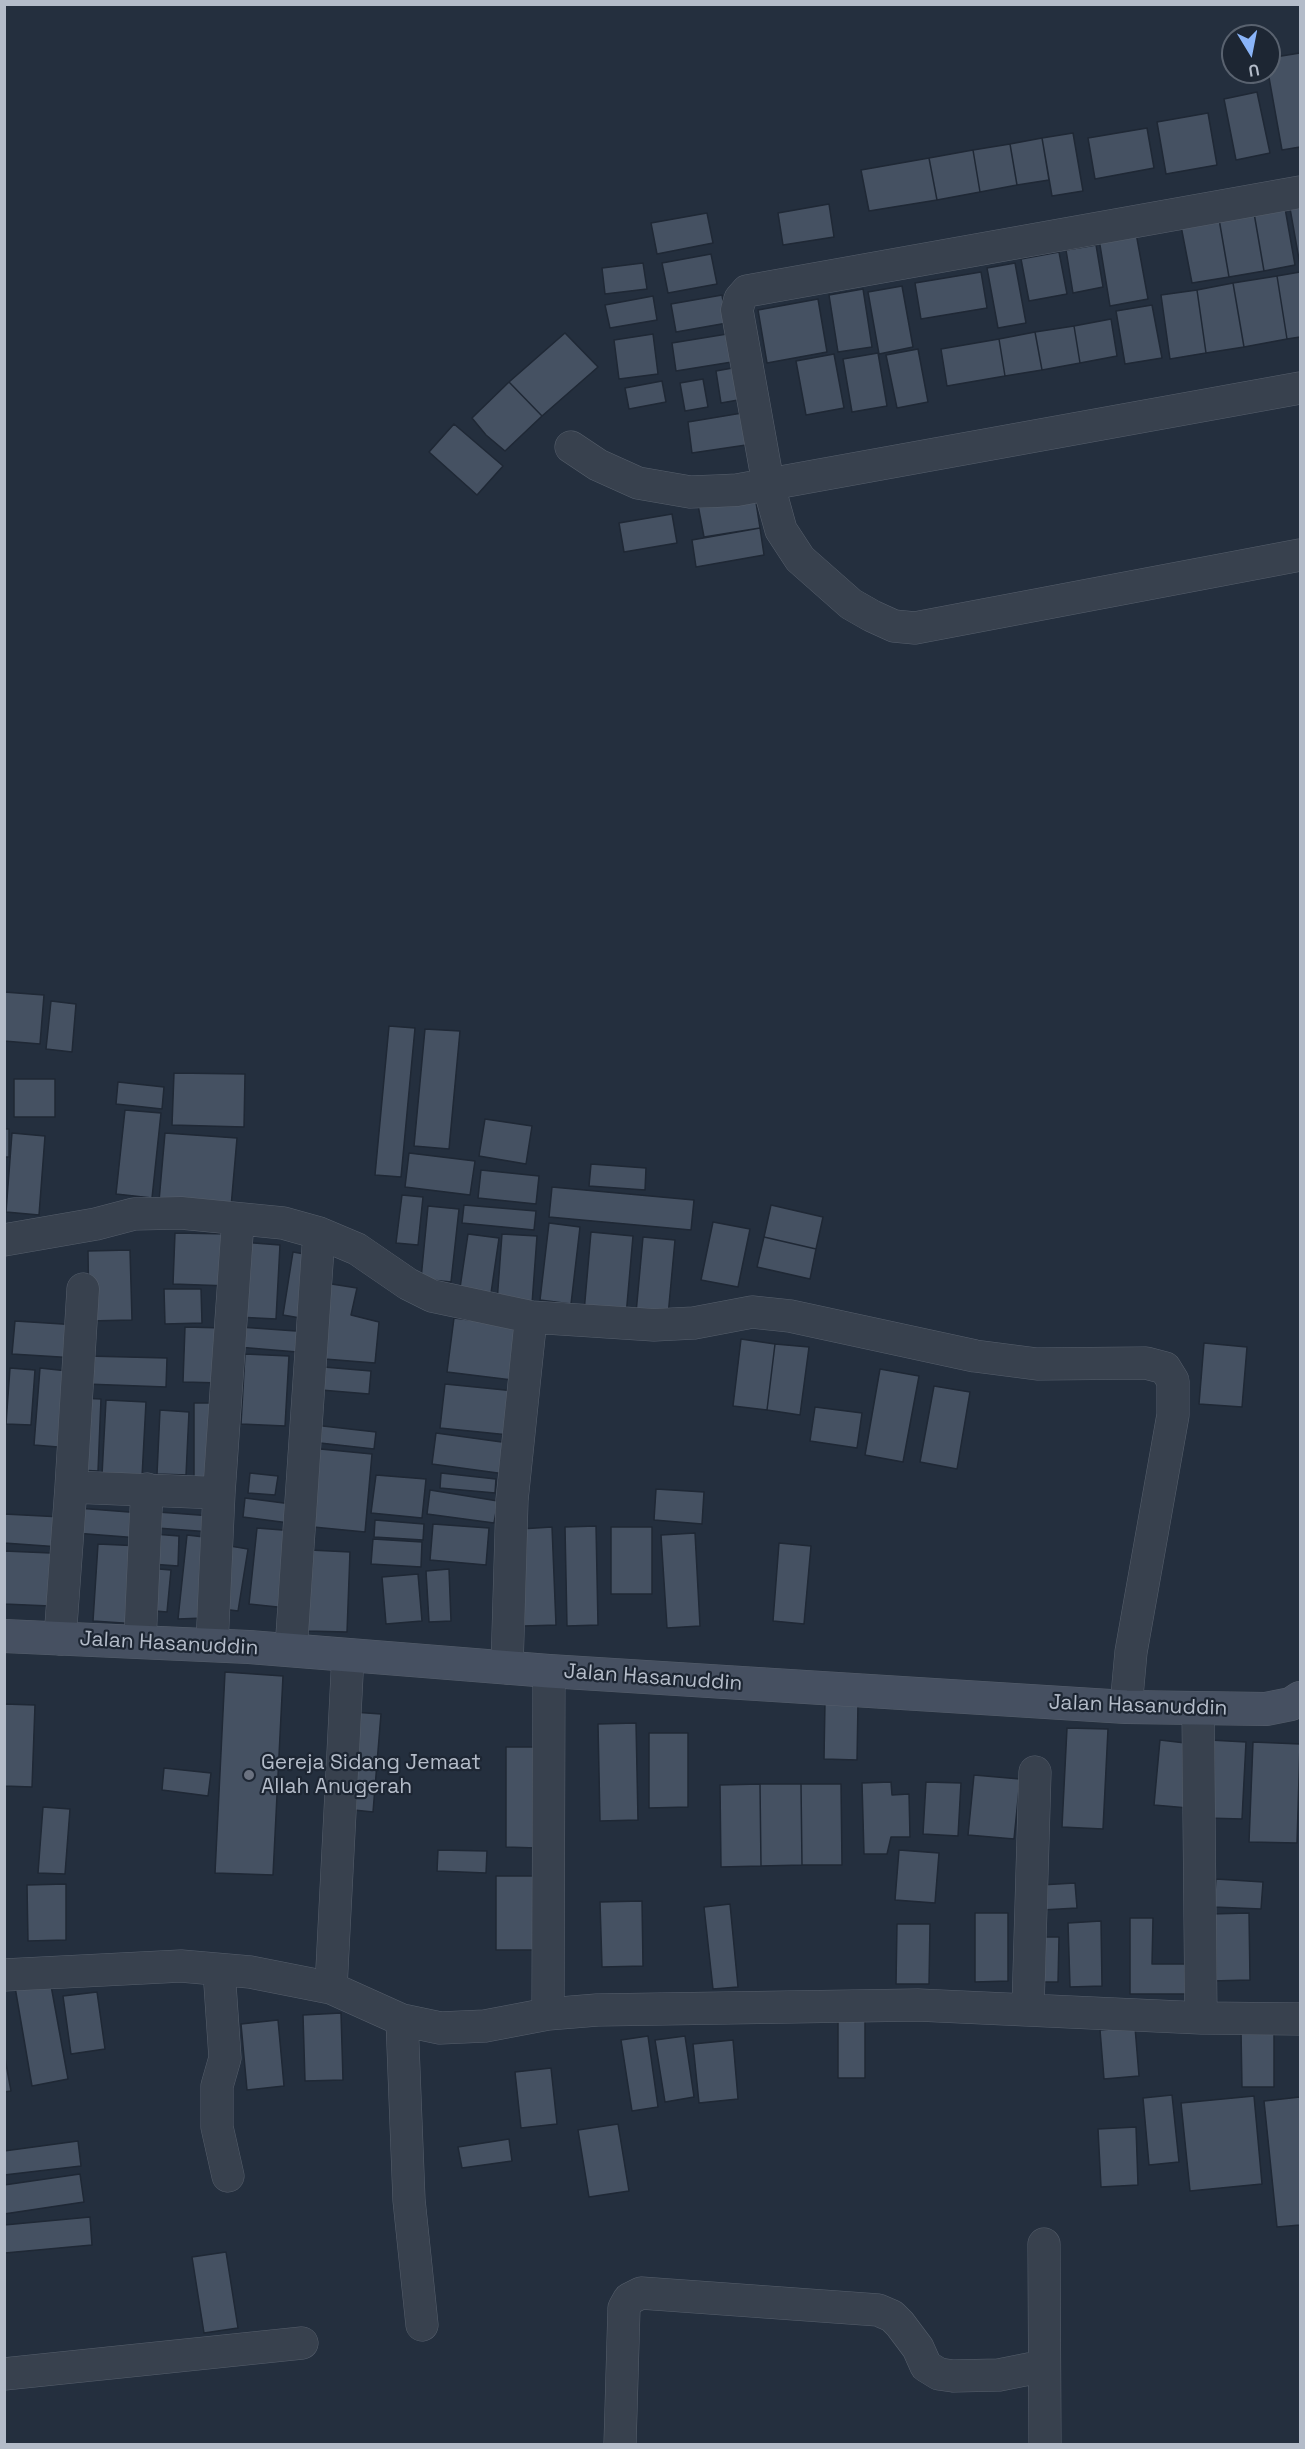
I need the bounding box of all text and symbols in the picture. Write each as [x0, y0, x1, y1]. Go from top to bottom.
north arrow [1221, 24, 1281, 84]
text: U [1247, 59, 1261, 82]
street label: Jalan Hasanuddin [79, 1627, 259, 1661]
street label: Jalan Hasanuddin [563, 1659, 743, 1697]
street label: Jalan Hasanuddin [1048, 1690, 1228, 1722]
place label: Gereja Sidang Jemaat Allah Anugerah [261, 1750, 481, 1800]
marker: Gereja Sidang Jemaat Allah Anugerah [242, 1768, 256, 1782]

